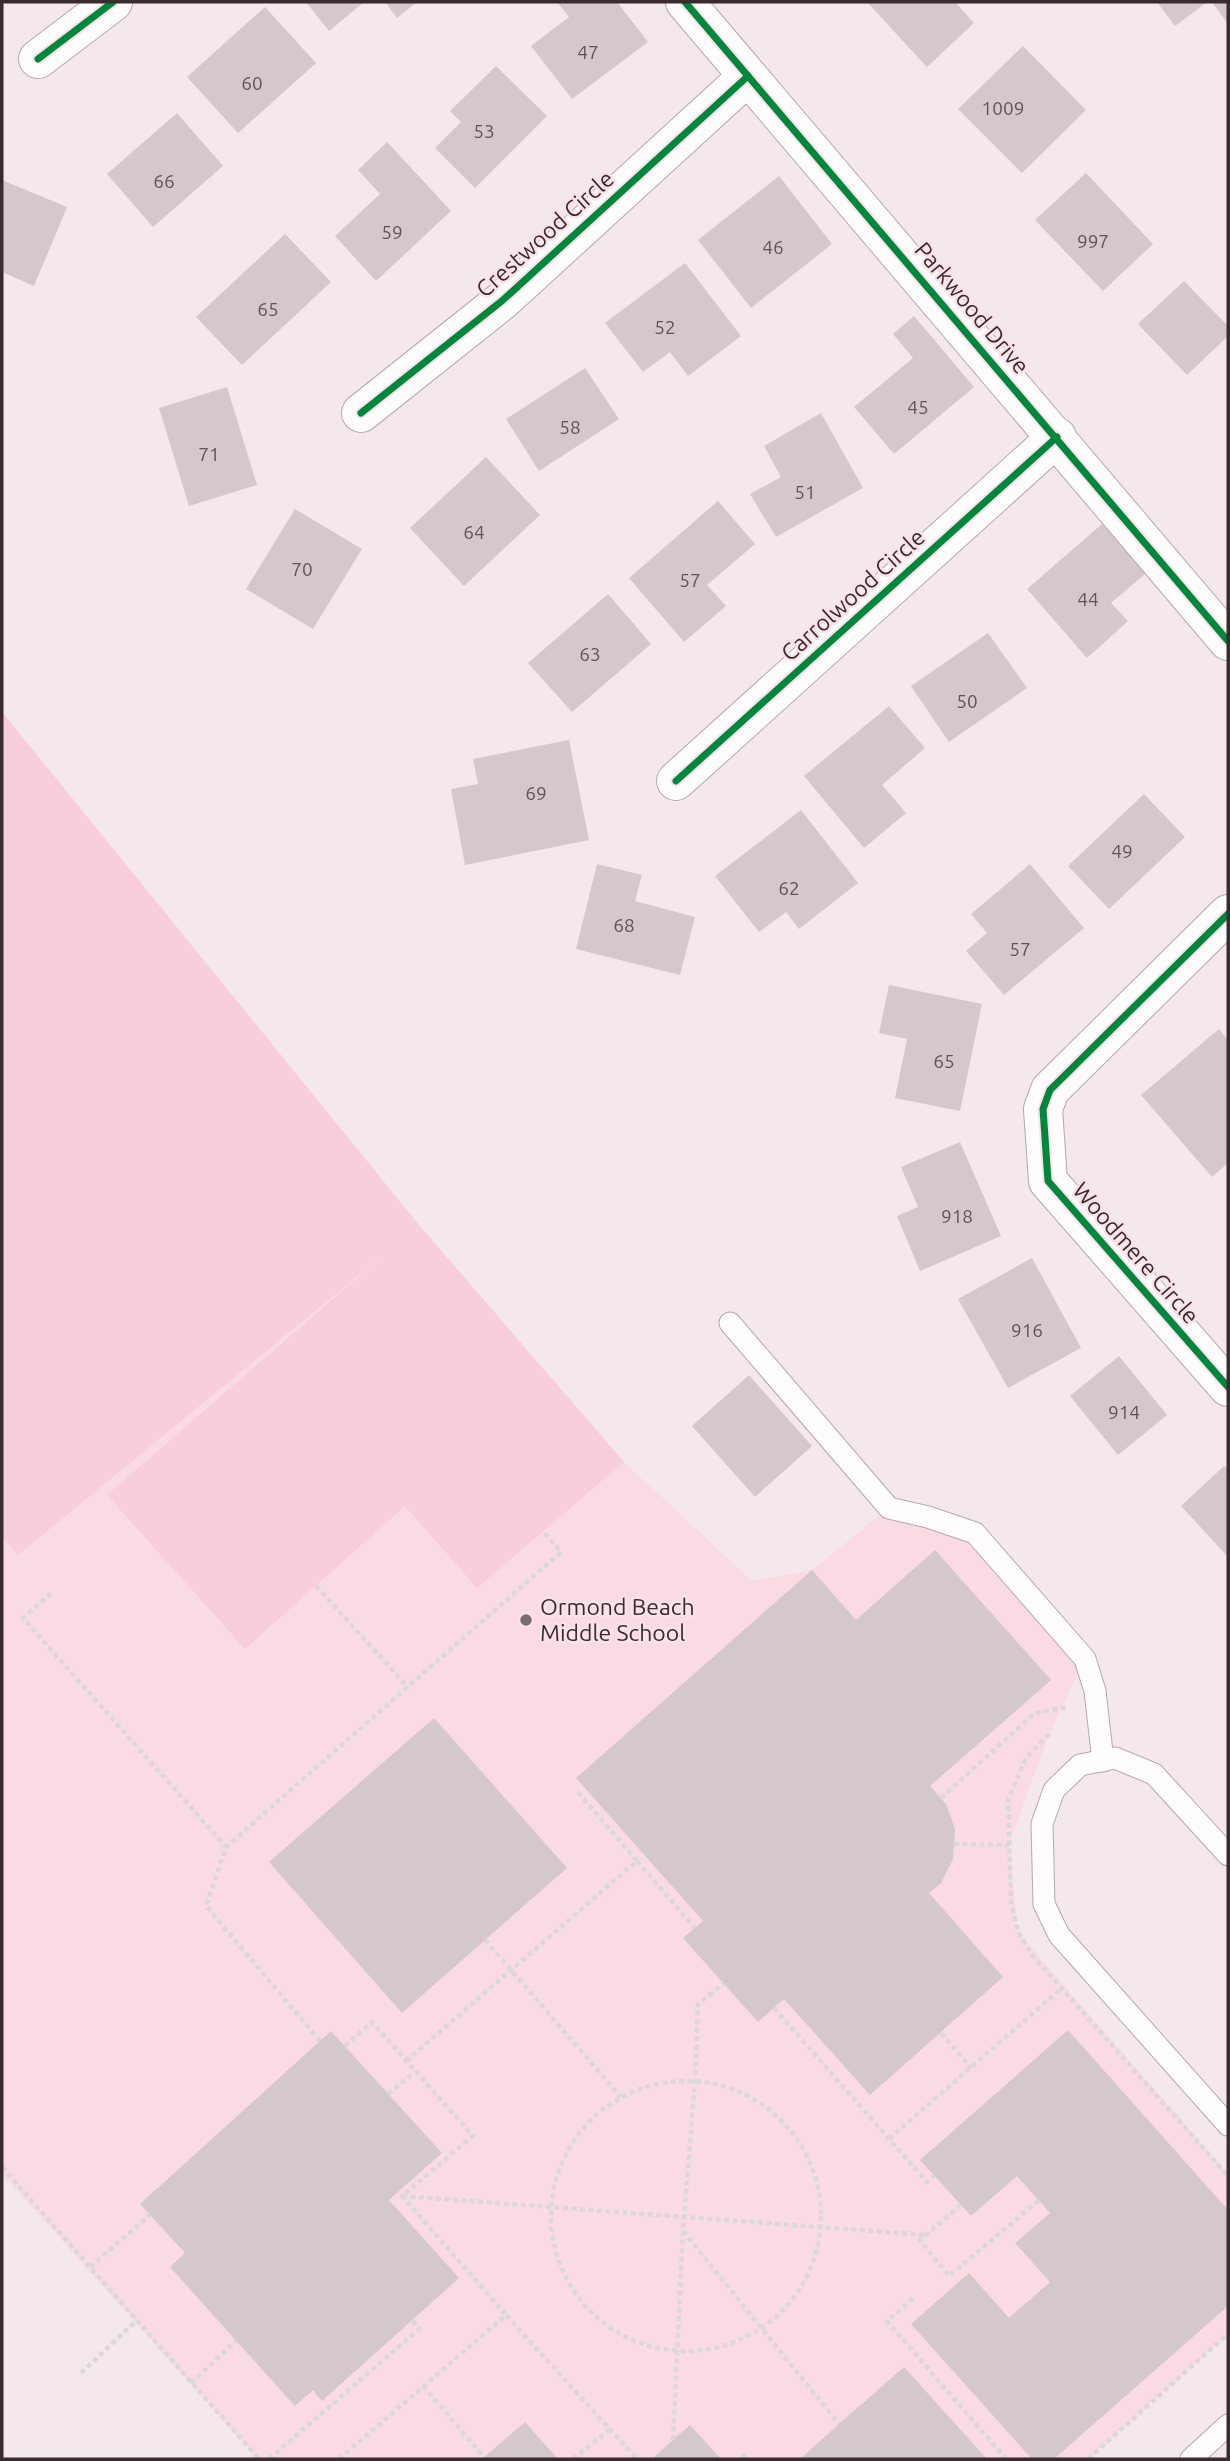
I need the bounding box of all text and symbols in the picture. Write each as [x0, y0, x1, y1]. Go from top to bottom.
house number: 47 [577, 41, 599, 63]
house number: 60 [241, 72, 263, 94]
house number: 1009 [982, 97, 1024, 119]
house number: 53 [473, 120, 495, 142]
street label: Crestwood Circle [471, 166, 618, 302]
house number: 66 [153, 170, 175, 192]
house number: 59 [381, 221, 403, 243]
house number: 997 [1077, 230, 1109, 252]
house number: 46 [762, 236, 784, 258]
street label: Parkwood Drive [910, 237, 1035, 378]
house number: 65 [257, 298, 279, 320]
house number: 52 [654, 316, 676, 338]
house number: 45 [907, 396, 929, 418]
house number: 58 [559, 416, 581, 438]
house number: 71 [198, 443, 220, 465]
house number: 51 [794, 481, 816, 503]
house number: 64 [463, 521, 485, 543]
street label: Carrolwood Circle [776, 524, 929, 666]
house number: 70 [291, 558, 313, 580]
house number: 57 [679, 569, 701, 591]
house number: 44 [1077, 588, 1099, 610]
house number: 63 [579, 643, 601, 665]
house number: 50 [956, 690, 978, 712]
house number: 69 [525, 782, 547, 804]
house number: 49 [1111, 840, 1133, 862]
house number: 62 [778, 877, 800, 899]
house number: 68 [613, 914, 635, 936]
house number: 57 [1009, 938, 1031, 960]
house number: 65 [933, 1050, 955, 1072]
street label: Woodmere Circle [1068, 1177, 1204, 1328]
house number: 918 [941, 1205, 973, 1227]
house number: 916 [1011, 1319, 1043, 1341]
house number: 914 [1108, 1401, 1140, 1423]
place label: Ormond Beach Middle School [540, 1594, 695, 1645]
marker: Ormond Beach Middle School [518, 1612, 534, 1628]

